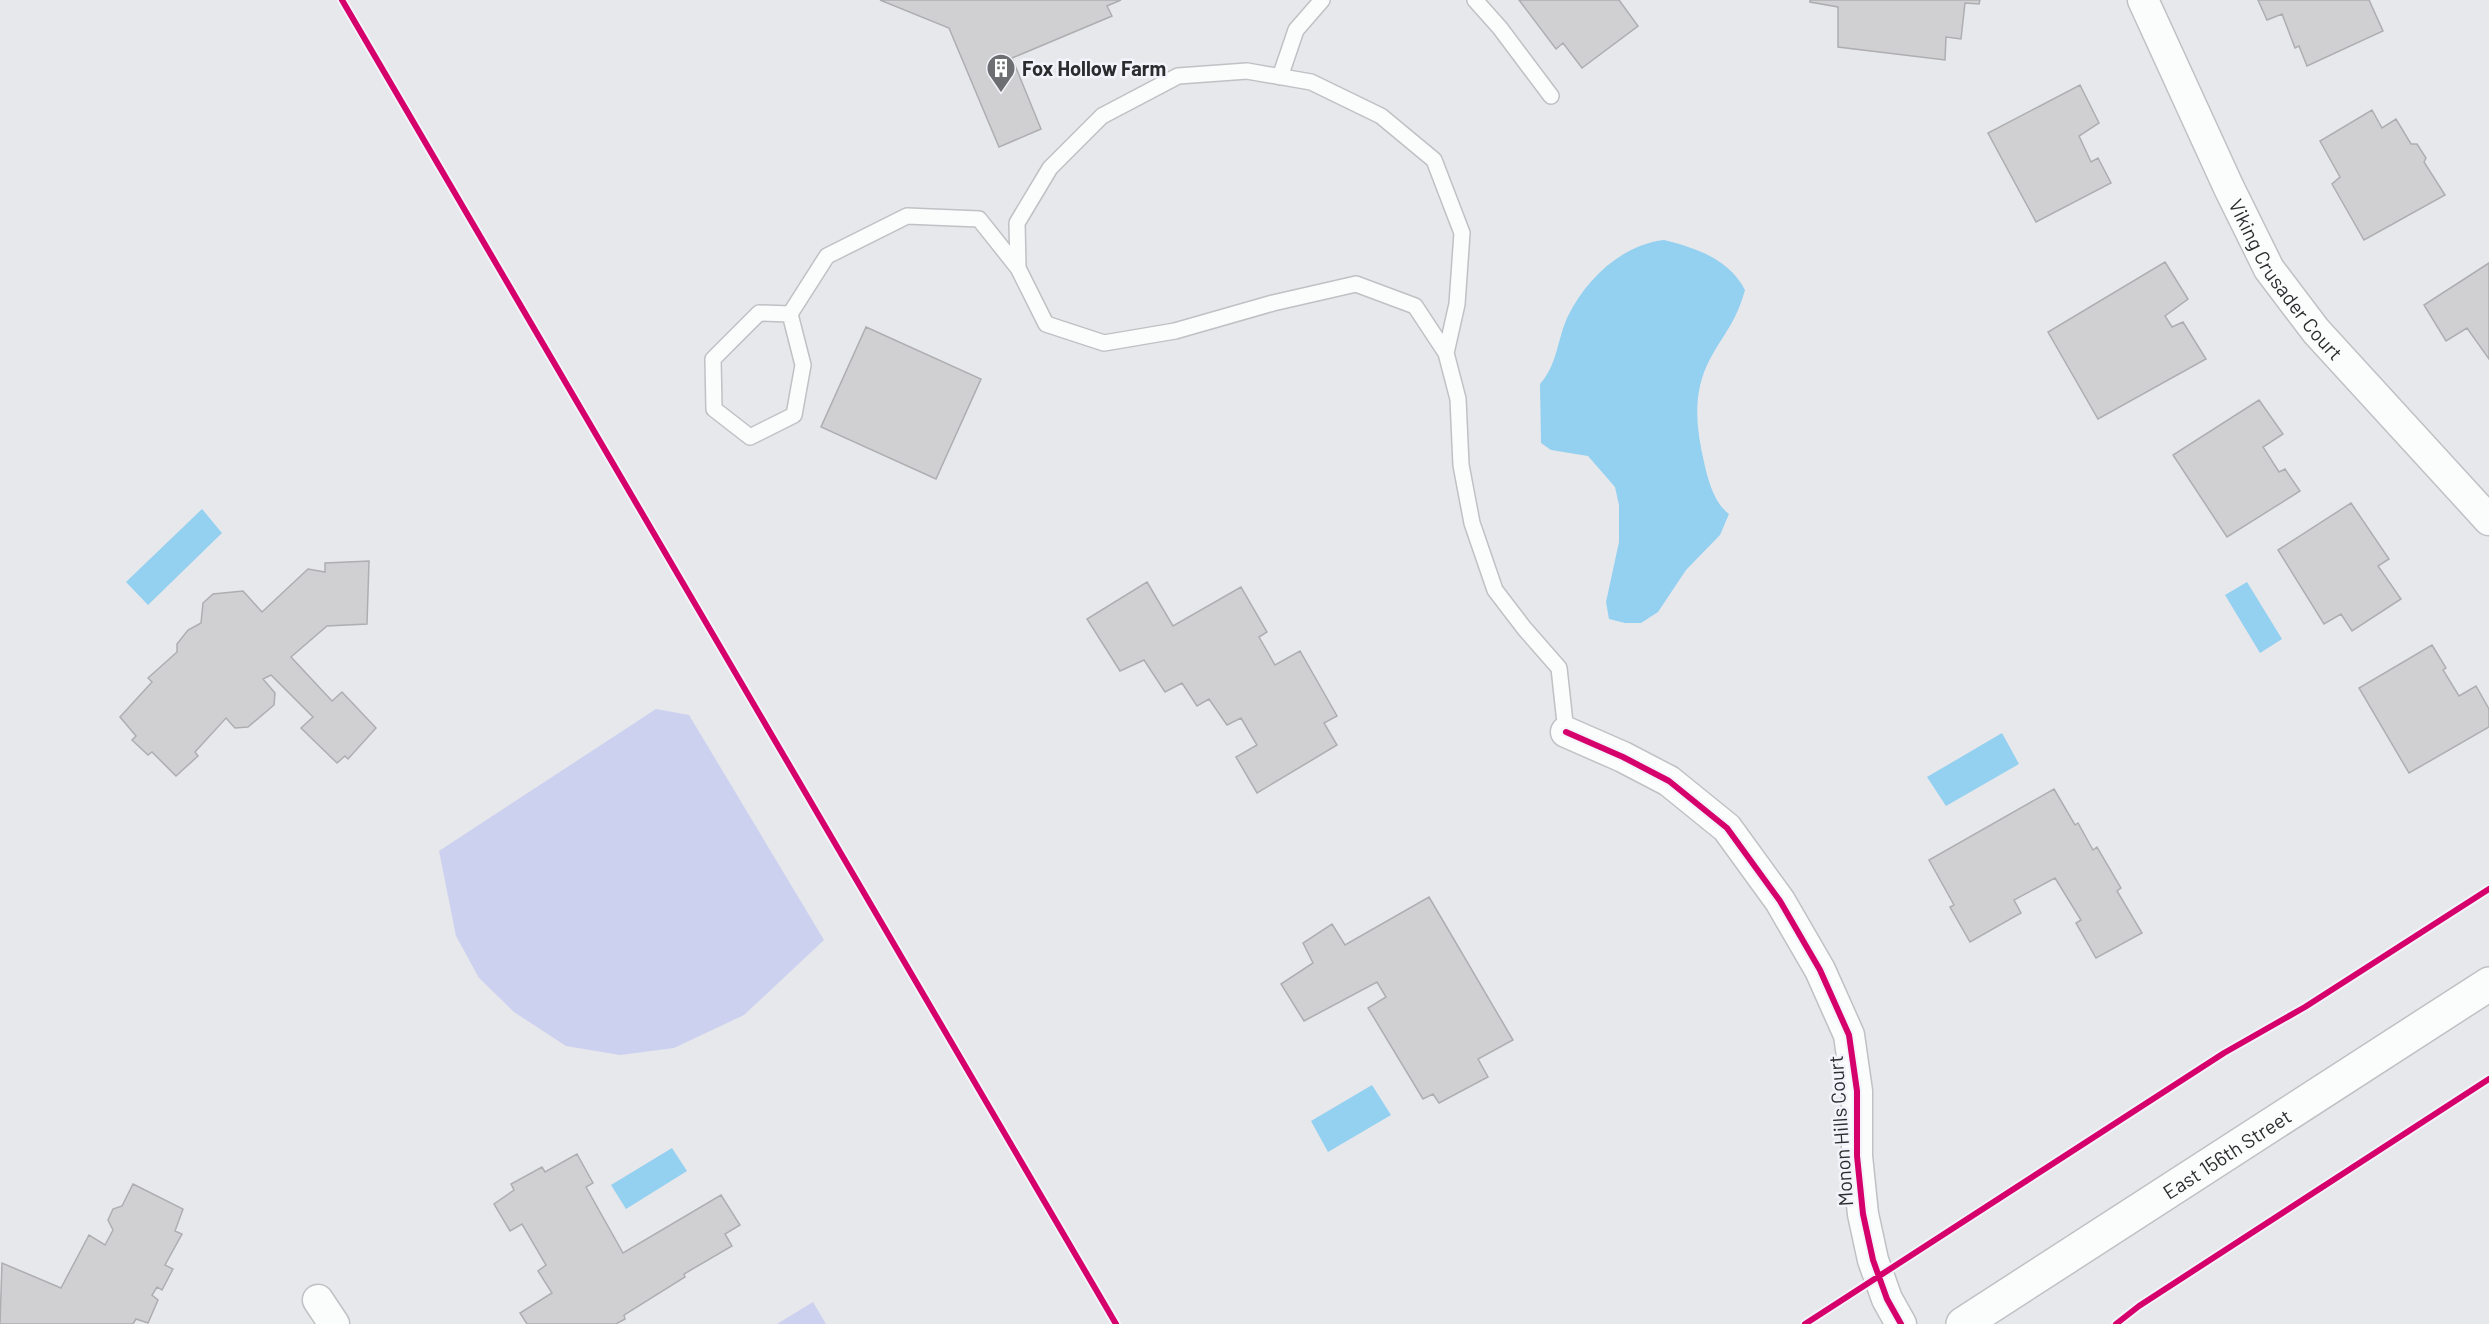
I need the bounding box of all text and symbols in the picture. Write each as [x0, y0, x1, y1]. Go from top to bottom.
building icon: Fox Hollow Farm [985, 52, 1017, 94]
place label: Fox Hollow Farm [1022, 56, 1166, 80]
street label: Viking Crusader Court [2224, 195, 2348, 365]
street label: Monon Hills Court [1823, 1055, 1857, 1207]
street label: East 156th Street [2158, 1103, 2295, 1204]

